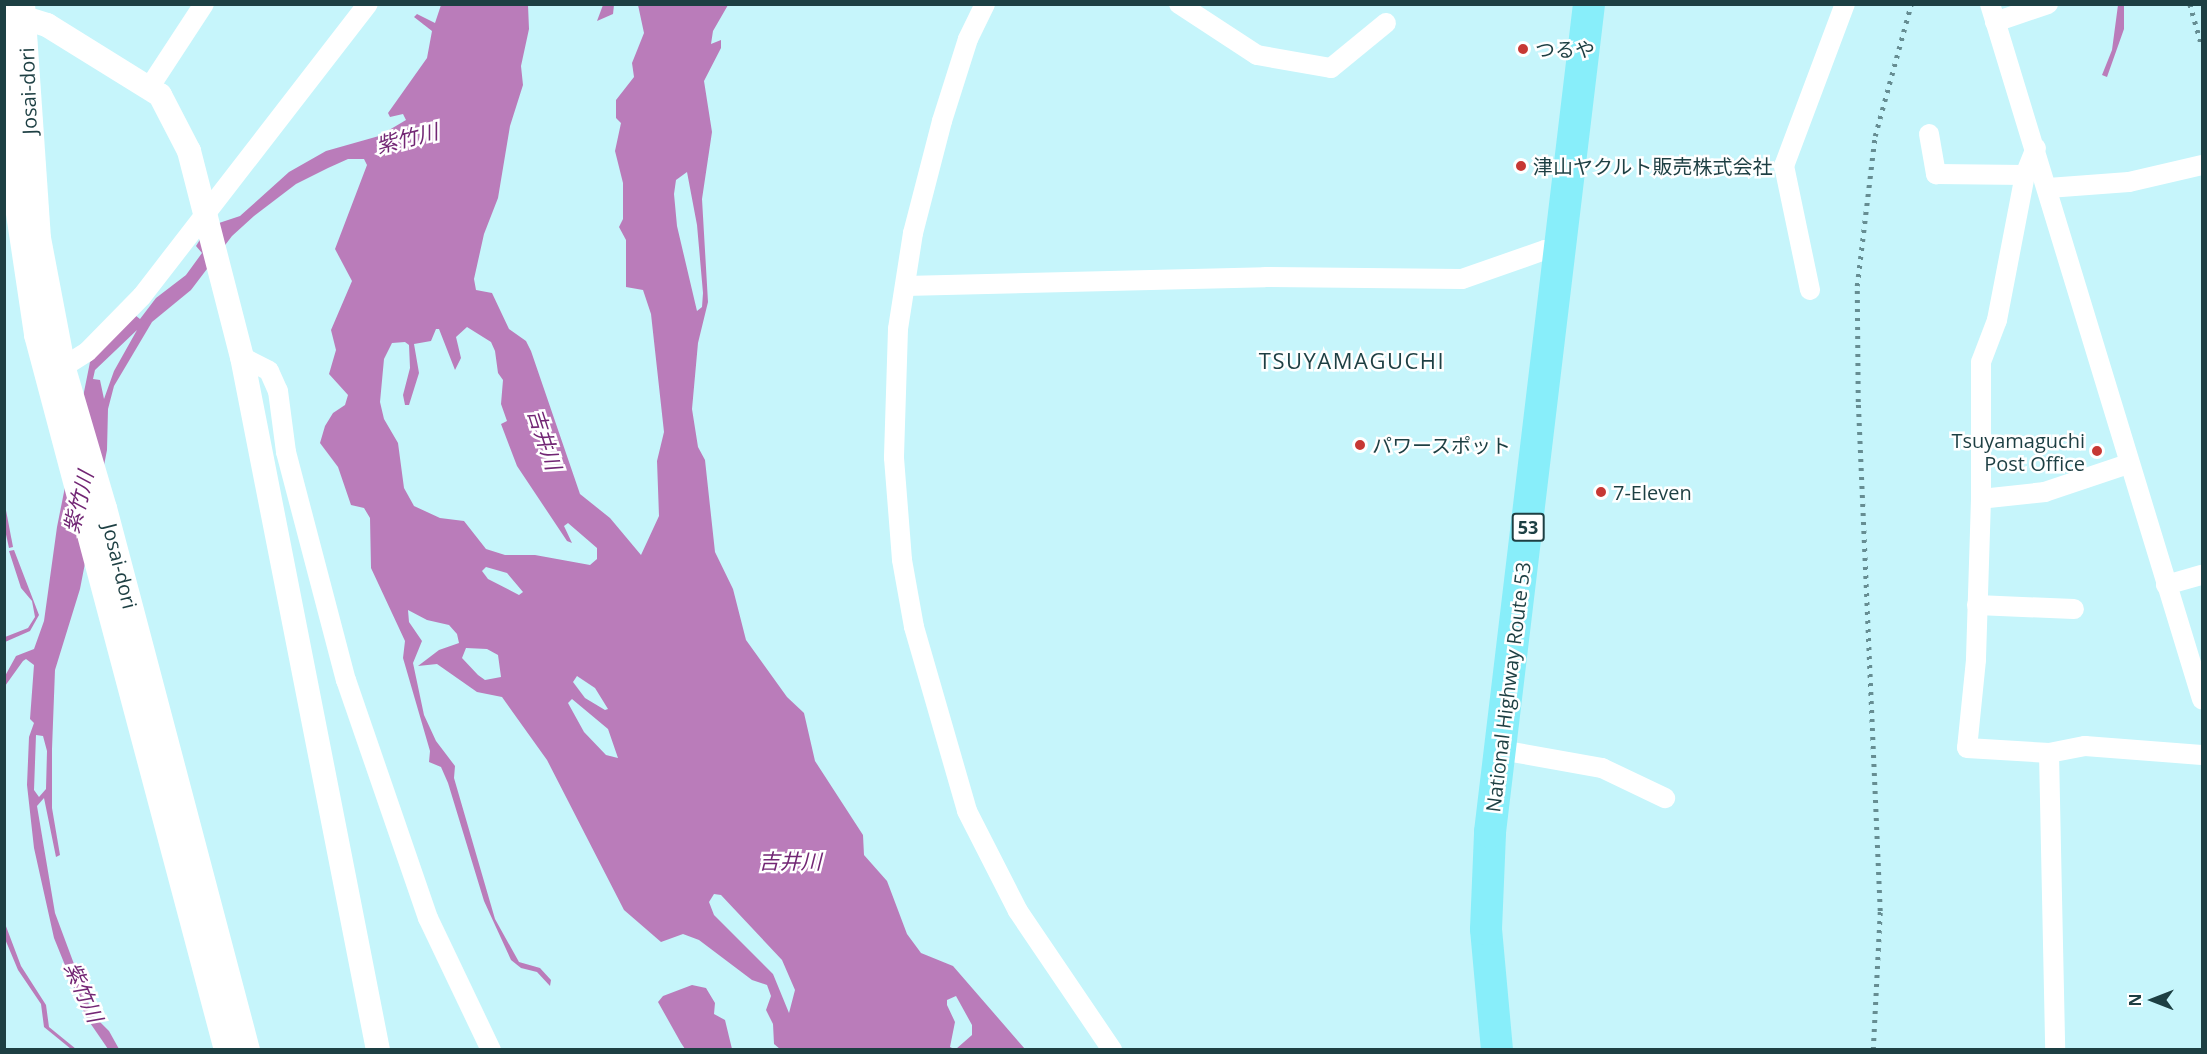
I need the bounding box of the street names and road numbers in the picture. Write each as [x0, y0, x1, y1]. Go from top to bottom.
street label: Josai-dori [14, 47, 42, 135]
road number: 53 [1512, 512, 1544, 542]
street label: Josai-dori [98, 521, 142, 611]
street label: National Highway Route 53 [1481, 561, 1535, 813]

